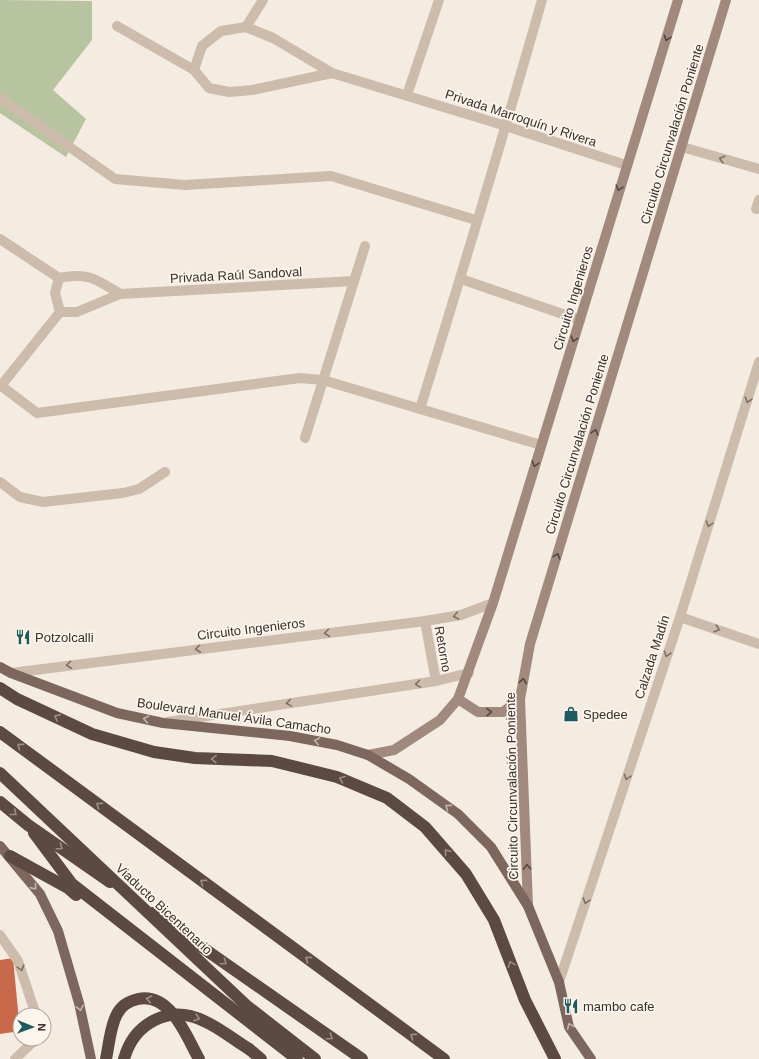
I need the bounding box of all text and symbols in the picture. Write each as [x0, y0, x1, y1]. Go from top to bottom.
one-way arrow [663, 34, 672, 41]
street label: Circuito Circunvalación Poniente [637, 42, 707, 226]
street label: Privada Marroquín y Rivera [443, 86, 599, 150]
one-way arrow [718, 155, 725, 163]
one-way arrow [615, 184, 624, 191]
street label: Circuito Ingenieros [550, 244, 596, 352]
street label: Privada Raúl Sandoval [170, 264, 303, 286]
one-way arrow [570, 336, 579, 343]
street label: Circuito Circunvalación Poniente [542, 352, 612, 536]
one-way arrow [744, 396, 753, 403]
one-way arrow [590, 428, 599, 435]
one-way arrow [531, 460, 540, 467]
one-way arrow [705, 520, 714, 527]
one-way arrow [552, 553, 561, 560]
one-way arrow [453, 611, 459, 620]
street label: Calzada Madín [631, 613, 673, 701]
street label: Circuito Ingenieros [196, 615, 306, 643]
one-way arrow [713, 624, 720, 633]
street label: Retorno [432, 625, 454, 673]
restaurant icon: Potzolcalli [14, 628, 32, 646]
one-way arrow [324, 628, 330, 637]
place label: Potzolcalli [35, 630, 94, 645]
one-way arrow [195, 644, 201, 653]
one-way arrow [664, 650, 672, 657]
one-way arrow [66, 660, 72, 669]
one-way arrow [518, 678, 527, 684]
one-way arrow [414, 679, 421, 688]
street label: Circuito Circunvalación Poniente [503, 692, 521, 880]
street label: Boulevard Manuel Ávila Camacho [136, 695, 332, 737]
one-way arrow [286, 698, 292, 707]
shop icon: Spedee [562, 705, 580, 723]
place label: Spedee [583, 707, 628, 722]
one-way arrow [486, 708, 492, 716]
one-way arrow [54, 714, 61, 722]
one-way arrow [143, 716, 149, 724]
one-way arrow [314, 737, 320, 746]
one-way arrow [17, 744, 24, 751]
one-way arrow [211, 755, 217, 763]
one-way arrow [623, 774, 631, 781]
one-way arrow [338, 776, 346, 784]
one-way arrow [96, 802, 103, 809]
one-way arrow [446, 805, 453, 812]
one-way arrow [9, 809, 17, 816]
one-way arrow [56, 842, 63, 850]
one-way arrow [444, 849, 452, 857]
street label: Viaducto Bicentenario [113, 860, 215, 958]
one-way arrow [522, 864, 531, 870]
one-way arrow [201, 880, 208, 887]
one-way arrow [30, 882, 37, 889]
one-way arrow [582, 897, 591, 904]
one-way arrow [219, 957, 226, 964]
one-way arrow [306, 957, 313, 964]
one-way arrow [507, 960, 515, 967]
one-way arrow [16, 965, 25, 972]
one-way arrow [146, 996, 152, 1004]
restaurant icon: mambo cafe [562, 997, 580, 1015]
place label: mambo cafe [583, 999, 655, 1014]
one-way arrow [75, 1004, 83, 1011]
north arrow [12, 1007, 52, 1047]
one-way arrow [193, 1014, 200, 1022]
text: N [36, 1023, 48, 1031]
one-way arrow [567, 1023, 575, 1030]
one-way arrow [326, 1032, 333, 1040]
one-way arrow [410, 1034, 417, 1041]

